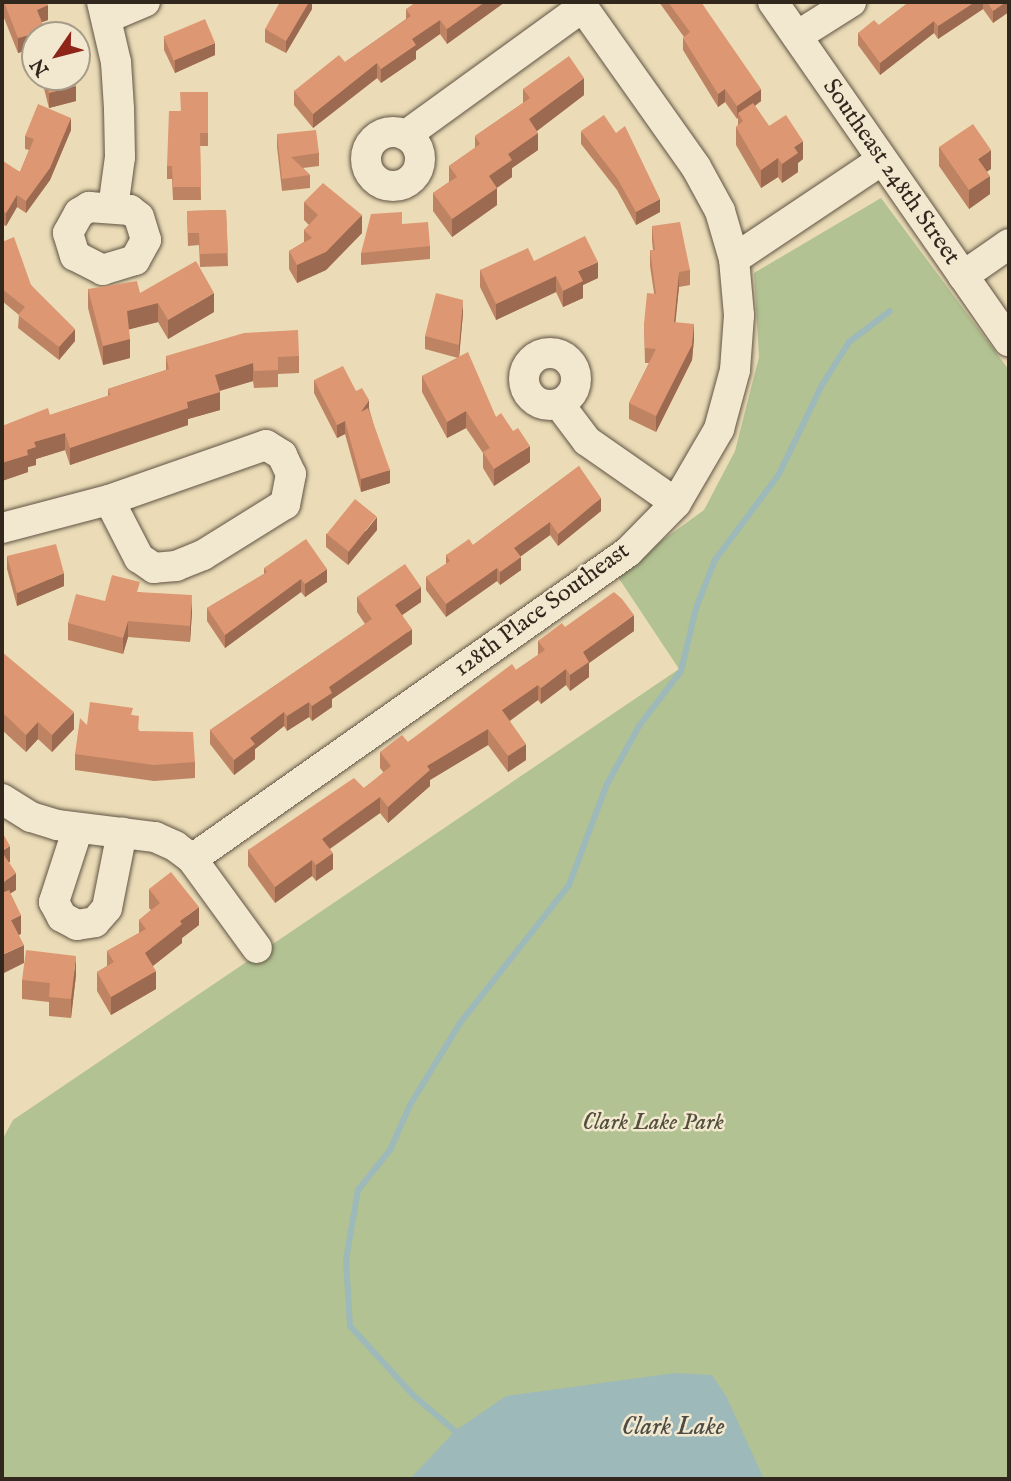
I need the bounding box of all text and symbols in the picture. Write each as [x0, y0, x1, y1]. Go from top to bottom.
north arrow [21, 21, 91, 91]
text: N [26, 53, 55, 81]
street label: Southeast 248th Street [816, 74, 966, 270]
street label: 128th Place Southeast [449, 537, 635, 683]
park label: Clark Lake Park [582, 1109, 724, 1137]
water label: Clark Lake [621, 1411, 725, 1443]

